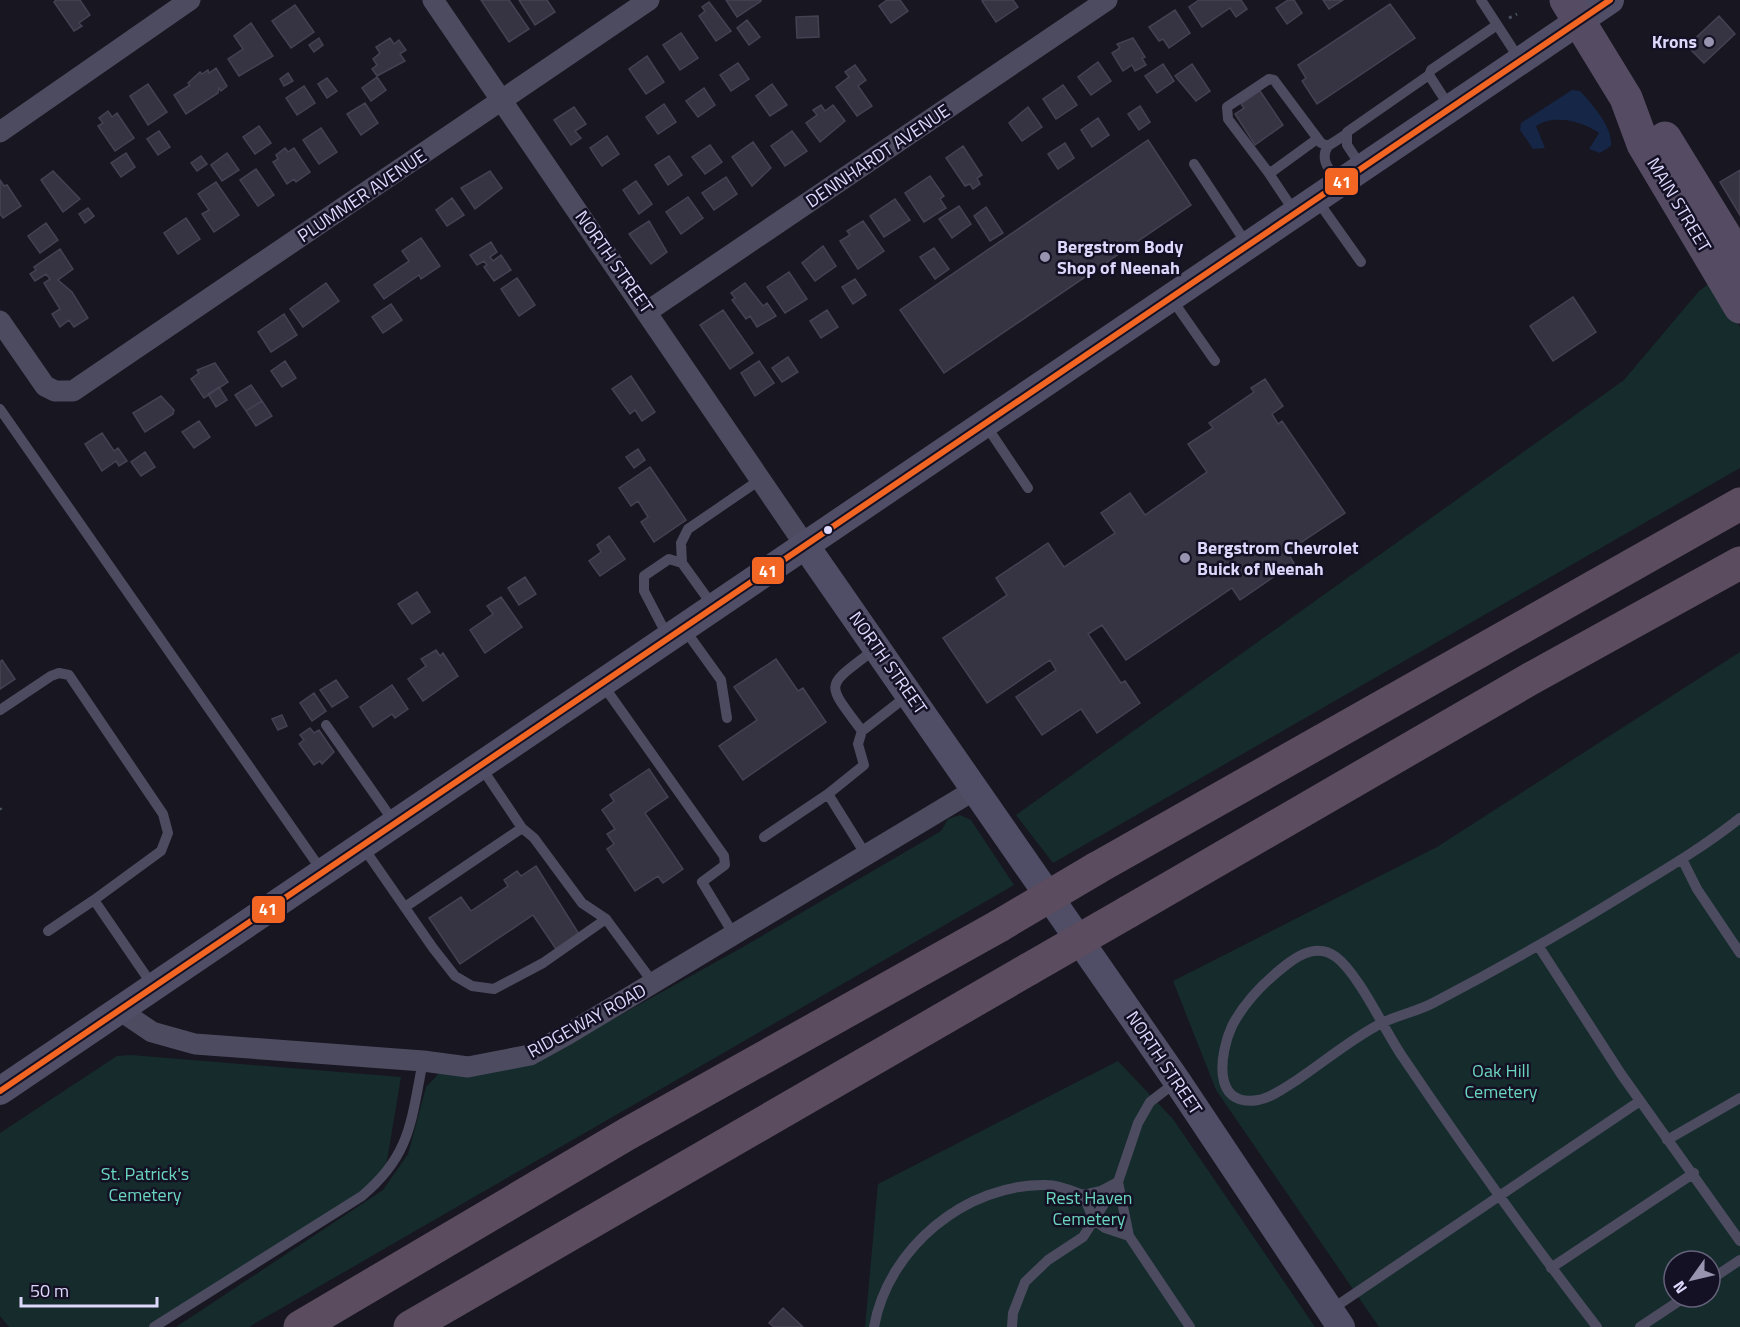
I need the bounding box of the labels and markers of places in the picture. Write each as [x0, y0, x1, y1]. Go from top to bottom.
place label: Krons [1652, 28, 1697, 55]
marker: Krons [1702, 35, 1716, 49]
place label: Bergstrom Body Shop of Neenah [1057, 233, 1183, 281]
marker: Bergstrom Body Shop of Neenah [1038, 250, 1052, 264]
unlabelled marker [822, 524, 834, 536]
place label: Bergstrom Chevrolet Buick of Neenah [1197, 534, 1359, 582]
marker: Bergstrom Chevrolet Buick of Neenah [1178, 551, 1192, 565]

